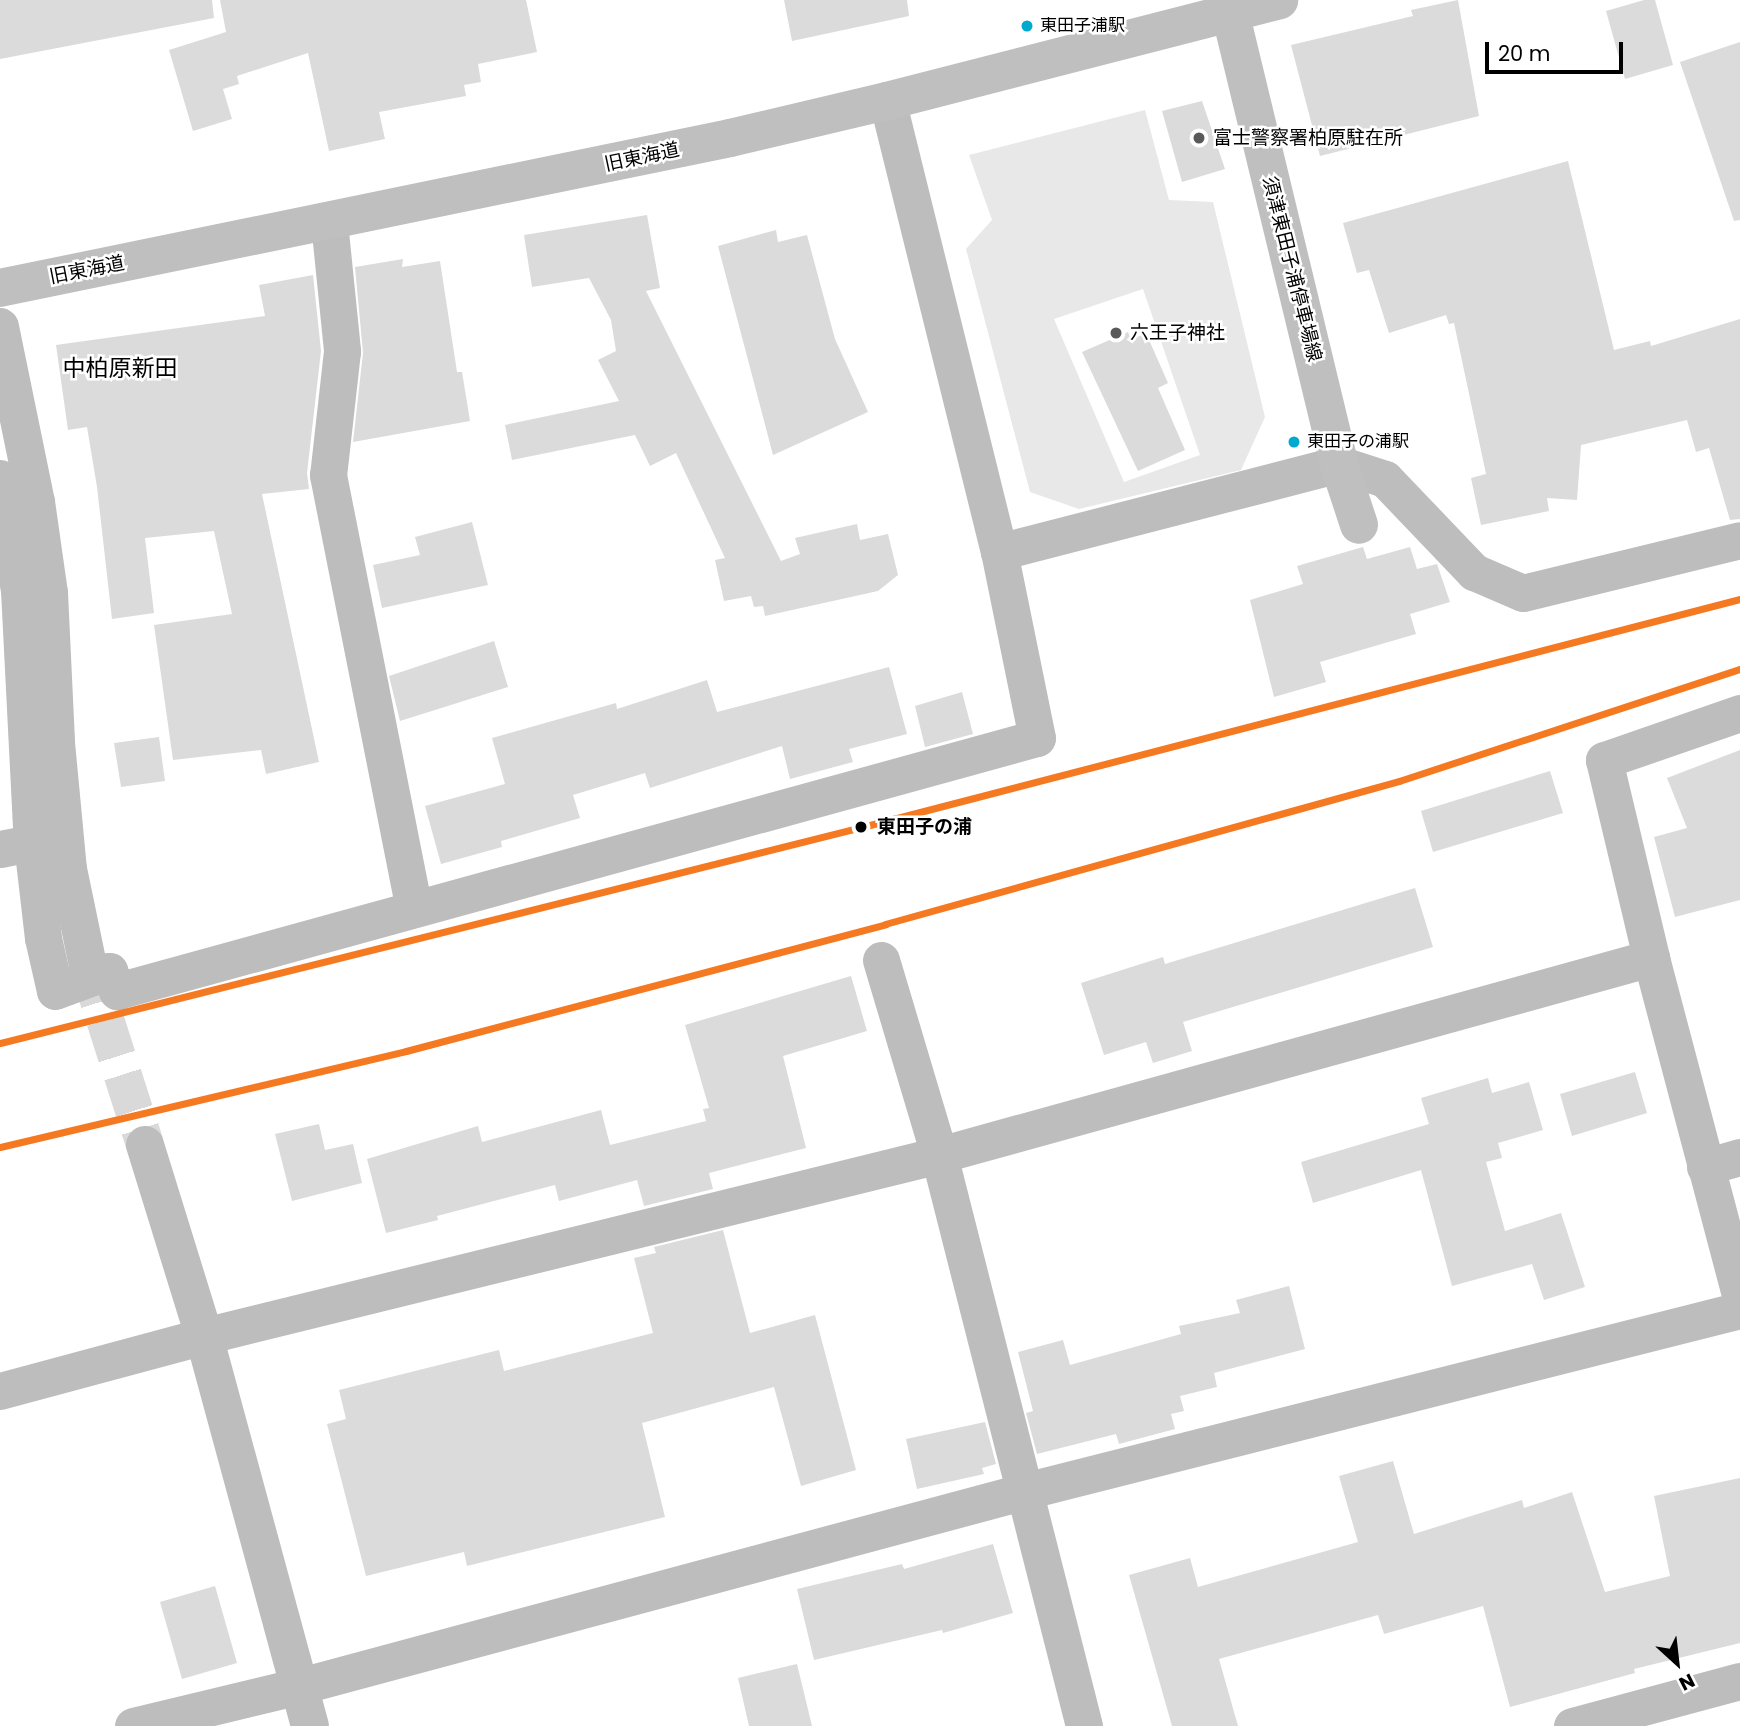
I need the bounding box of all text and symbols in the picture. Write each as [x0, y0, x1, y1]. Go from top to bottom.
place label: 東田子浦駅 [1040, 16, 1125, 36]
marker: 東田子浦駅 [1020, 19, 1034, 33]
scale bar [1488, 28, 1626, 72]
text: 20 m [1498, 39, 1551, 68]
place label: 富士警察署柏原駐在所 [1213, 127, 1403, 149]
marker: 富士警察署柏原駐在所 [1191, 130, 1207, 146]
street label: 旧東海道 [602, 138, 682, 176]
street label: 須津東田子浦停車場線 [1258, 174, 1326, 364]
street label: 旧東海道 [48, 252, 126, 288]
place label: 六王子神社 [1130, 322, 1225, 344]
marker: 六王子神社 [1108, 325, 1124, 341]
district label: 中柏原新田 [63, 354, 177, 382]
place label: 東田子の浦駅 [1307, 432, 1409, 452]
marker: 東田子の浦駅 [1287, 435, 1301, 449]
place label: 東田子の浦 [877, 816, 972, 838]
marker: 東田子の浦 [851, 817, 871, 837]
north arrow [1642, 1628, 1712, 1698]
text: N [1674, 1667, 1699, 1697]

